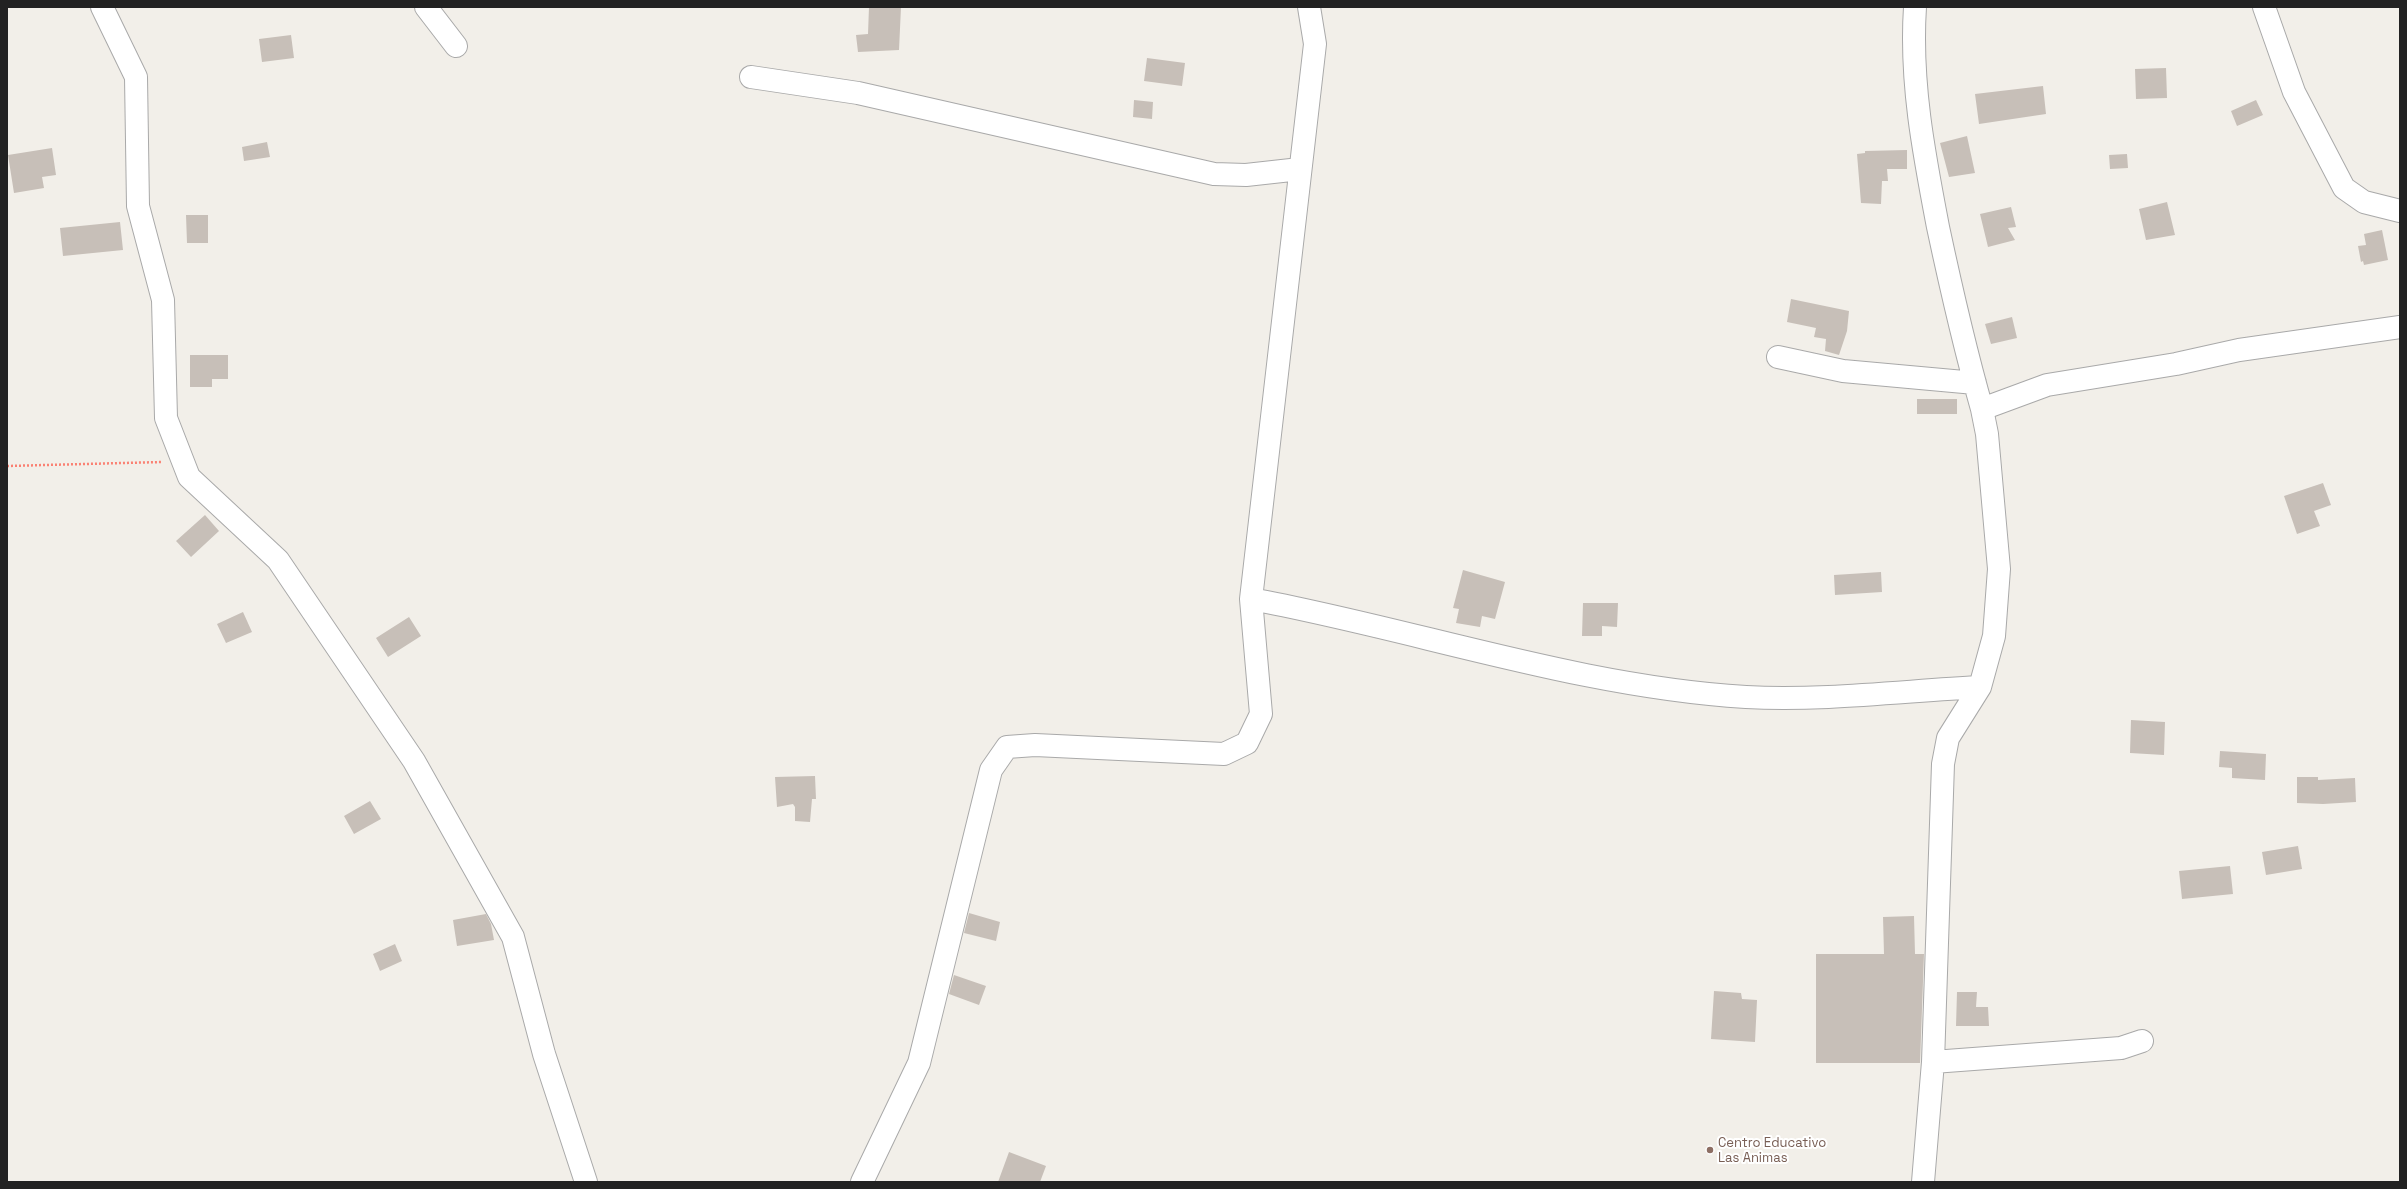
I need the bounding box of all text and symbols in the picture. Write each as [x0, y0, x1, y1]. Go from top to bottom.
place label: Centro Educativo Las Animas [1718, 1135, 1826, 1166]
marker: Centro Educativo Las Animas [1705, 1145, 1715, 1155]

